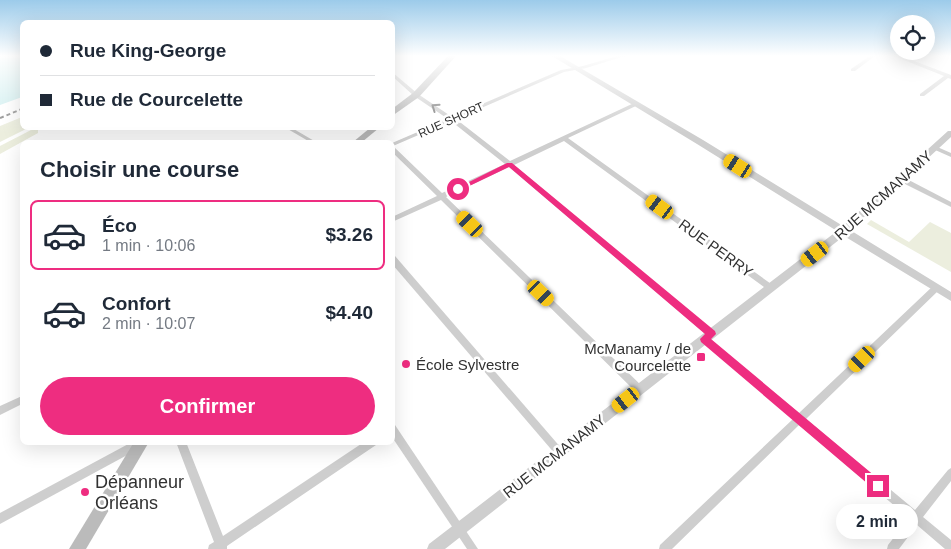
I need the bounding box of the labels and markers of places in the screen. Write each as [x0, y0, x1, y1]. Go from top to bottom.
place label: McManamy / de Courcelette [584, 340, 691, 374]
marker: McManamy / de Courcelette [695, 351, 707, 363]
place label: École Sylvestre [416, 356, 519, 373]
marker: École Sylvestre [400, 358, 412, 370]
place label: Dépanneur Orléans [95, 472, 184, 513]
marker: Dépanneur Orléans [79, 486, 91, 498]

